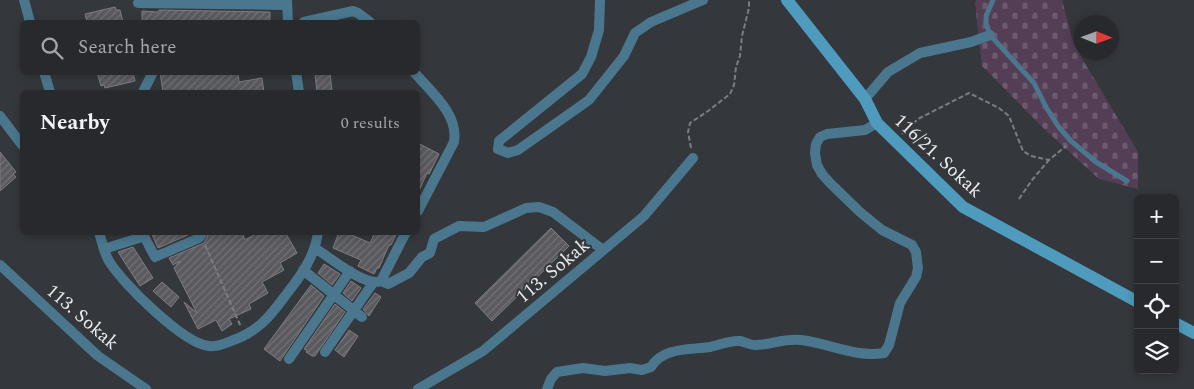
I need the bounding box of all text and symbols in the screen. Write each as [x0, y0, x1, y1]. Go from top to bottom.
north arrow [1074, 15, 1119, 60]
search box [20, 20, 420, 75]
text: Search here [78, 33, 177, 62]
icon: search [38, 34, 66, 62]
text: Nearby [40, 107, 110, 139]
street label: 116/21. Sokak [887, 107, 989, 205]
text: 0 results [341, 111, 400, 135]
map controls [1134, 194, 1179, 374]
button: + [1134, 194, 1179, 239]
street label: 113. Sokak [510, 231, 597, 311]
button: − [1134, 239, 1179, 284]
street label: 113. Sokak [39, 277, 125, 357]
button: locate [1134, 284, 1179, 329]
button: layers [1134, 329, 1179, 374]

